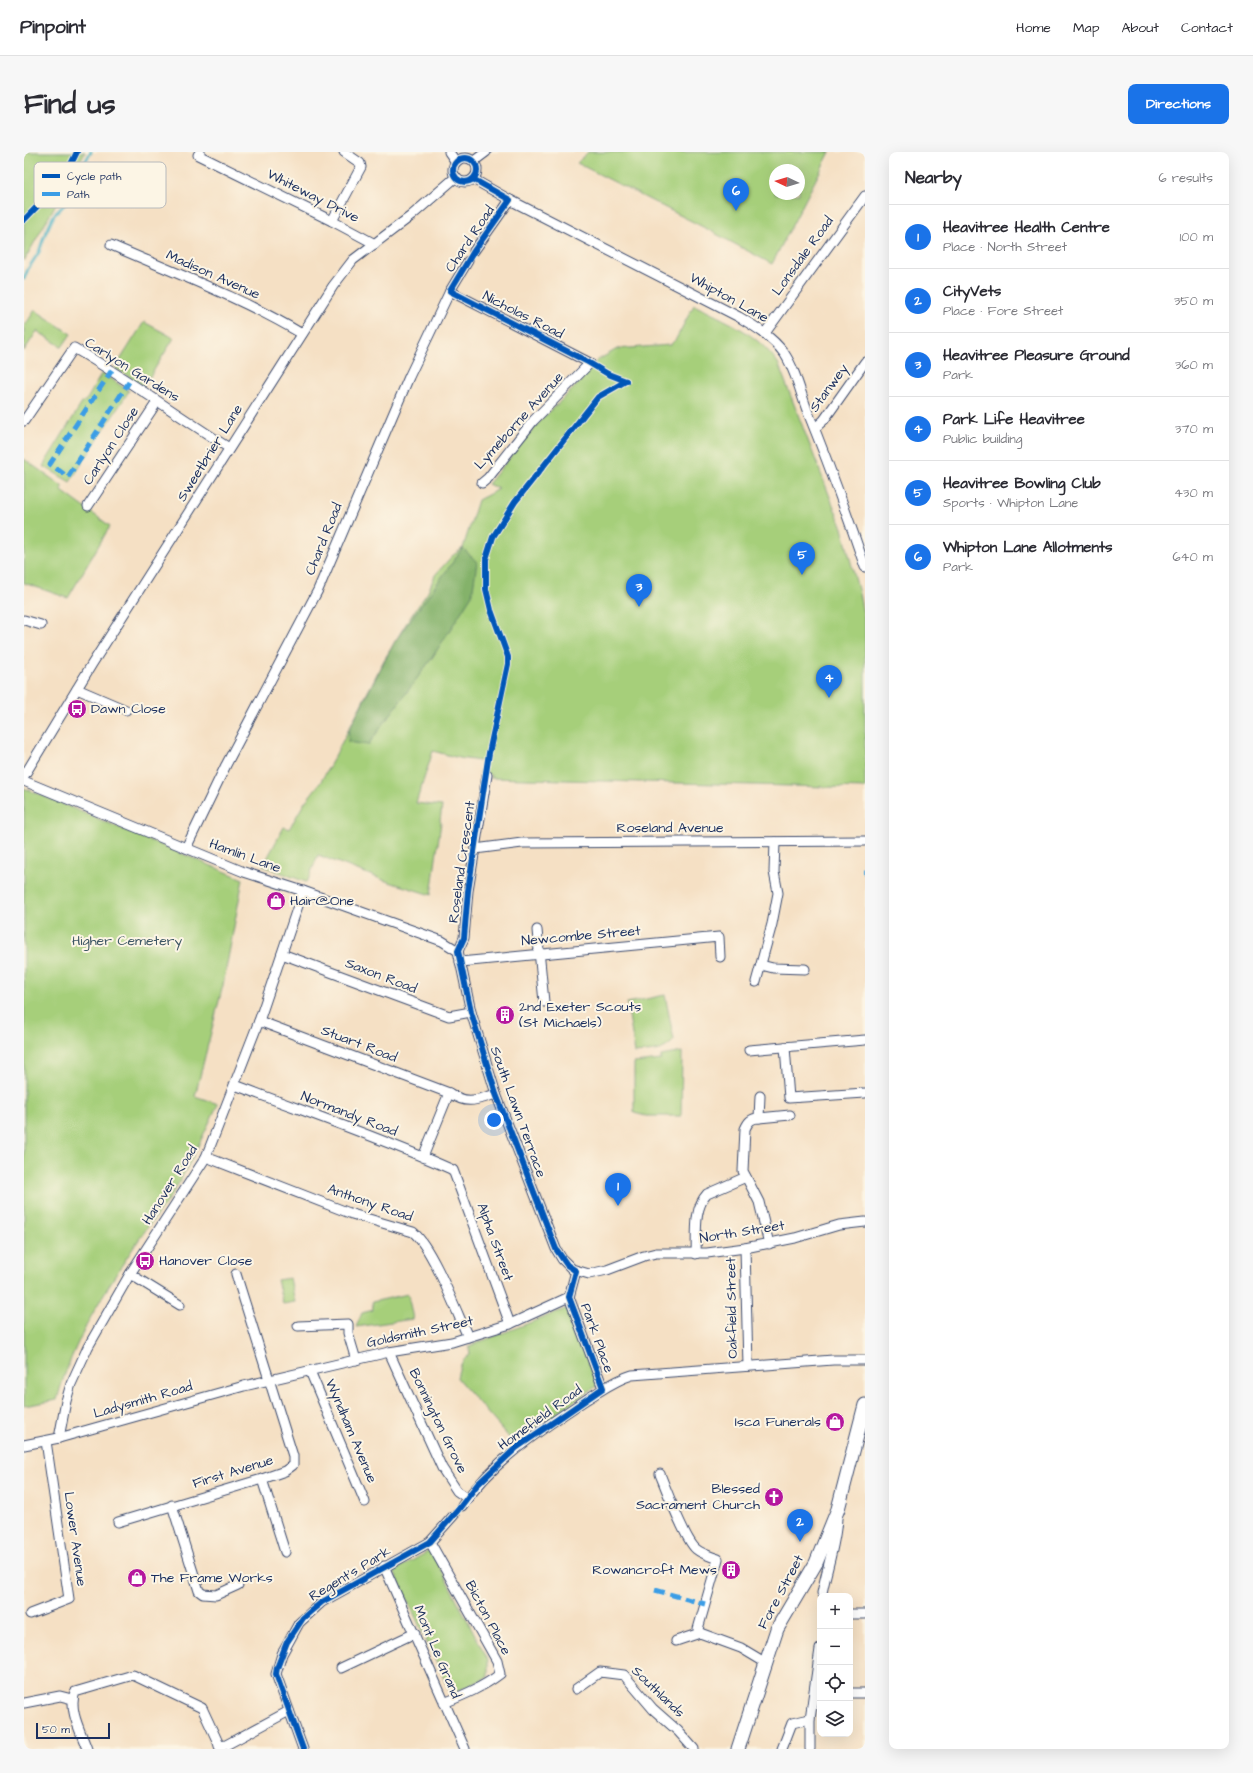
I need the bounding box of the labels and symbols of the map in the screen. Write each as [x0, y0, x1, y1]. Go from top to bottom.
legend [34, 162, 166, 208]
street label: Whiteway Drive [263, 164, 363, 228]
north arrow [769, 164, 805, 200]
text: Cycle path [67, 169, 122, 185]
pin: 6 [723, 178, 749, 211]
text: Path [67, 187, 90, 202]
street label: Chard Road [440, 202, 500, 276]
street label: Lonsdale Road [767, 212, 839, 300]
street label: Madison Avenue [163, 245, 264, 305]
street label: Whipton Lane [686, 268, 773, 328]
street label: Nicholas Road [479, 286, 567, 344]
street label: Carlyon Gardens [81, 333, 183, 407]
street label: Stanwey [805, 359, 854, 416]
street label: Lymeborne Avenue [470, 368, 569, 474]
street label: Sweetbrier Lane [172, 400, 248, 505]
street label: Carlyon Close [78, 403, 144, 489]
street label: Chard Road [300, 500, 348, 578]
pin: 5 [789, 542, 815, 575]
pin: 3 [626, 574, 652, 607]
pin: 4 [816, 665, 842, 698]
bus stop icon: Dawn Close [66, 698, 88, 720]
place label: Dawn Close [91, 699, 166, 719]
street label: Roseland Crescent [444, 799, 481, 924]
street label: Roseland Avenue [616, 818, 724, 838]
street label: Hamlin Lane [206, 834, 284, 878]
shop icon: Hair@One [265, 890, 287, 912]
place label: Hair@One [290, 891, 354, 911]
street label: Newcombe Street [521, 921, 642, 951]
park label: Higher Cemetery [72, 931, 182, 951]
street label: Saxon Road [342, 953, 420, 999]
place label: 2nd Exeter Scouts (St Michaels) [519, 997, 641, 1033]
building icon: 2nd Exeter Scouts (St Michaels) [494, 1004, 516, 1026]
street label: Stuart Road [318, 1020, 400, 1068]
street label: South Lawn Terrace [485, 1044, 551, 1181]
street label: Normandy Road [298, 1086, 400, 1142]
your location [484, 1110, 504, 1130]
street label: Hanover Road [137, 1141, 203, 1229]
pin: 1 [605, 1173, 631, 1206]
street label: Anthony Road [325, 1179, 415, 1227]
street label: Alpha Street [472, 1200, 519, 1284]
street label: North Street [698, 1215, 786, 1249]
bus stop icon: Hanover Close [134, 1250, 156, 1272]
place label: Hanover Close [159, 1251, 253, 1271]
street label: Oakfield Street [721, 1257, 743, 1359]
street label: Park Place [575, 1300, 619, 1376]
street label: Goldsmith Street [365, 1311, 475, 1353]
street label: Bonnington Grove [404, 1365, 472, 1477]
street label: Ladysmith Road [91, 1376, 195, 1424]
street label: Wyndham Avenue [320, 1376, 382, 1486]
street label: Homefield Road [494, 1381, 586, 1455]
shop icon: Isca Funerals [824, 1411, 846, 1433]
place label: Isca Funerals [735, 1412, 821, 1432]
street label: First Avenue [190, 1450, 276, 1494]
place label: Blessed Sacrament Church [636, 1479, 760, 1515]
church icon: Blessed Sacrament Church [763, 1486, 785, 1508]
street label: Lower Avenue [58, 1490, 92, 1588]
pin: 2 [787, 1509, 813, 1542]
street label: Regent's Park [305, 1541, 395, 1606]
street label: Fore Street [753, 1551, 809, 1633]
building icon: Rowancroft Mews [720, 1559, 742, 1581]
place label: Rowancroft Mews [592, 1560, 717, 1580]
shop icon: The Frame Works [126, 1567, 148, 1589]
place label: The Frame Works [151, 1568, 273, 1588]
street label: Bicton Place [460, 1577, 516, 1659]
street label: Mont Le Grand [408, 1602, 466, 1702]
street label: Southlands [627, 1661, 689, 1723]
scale bar [36, 1721, 110, 1740]

